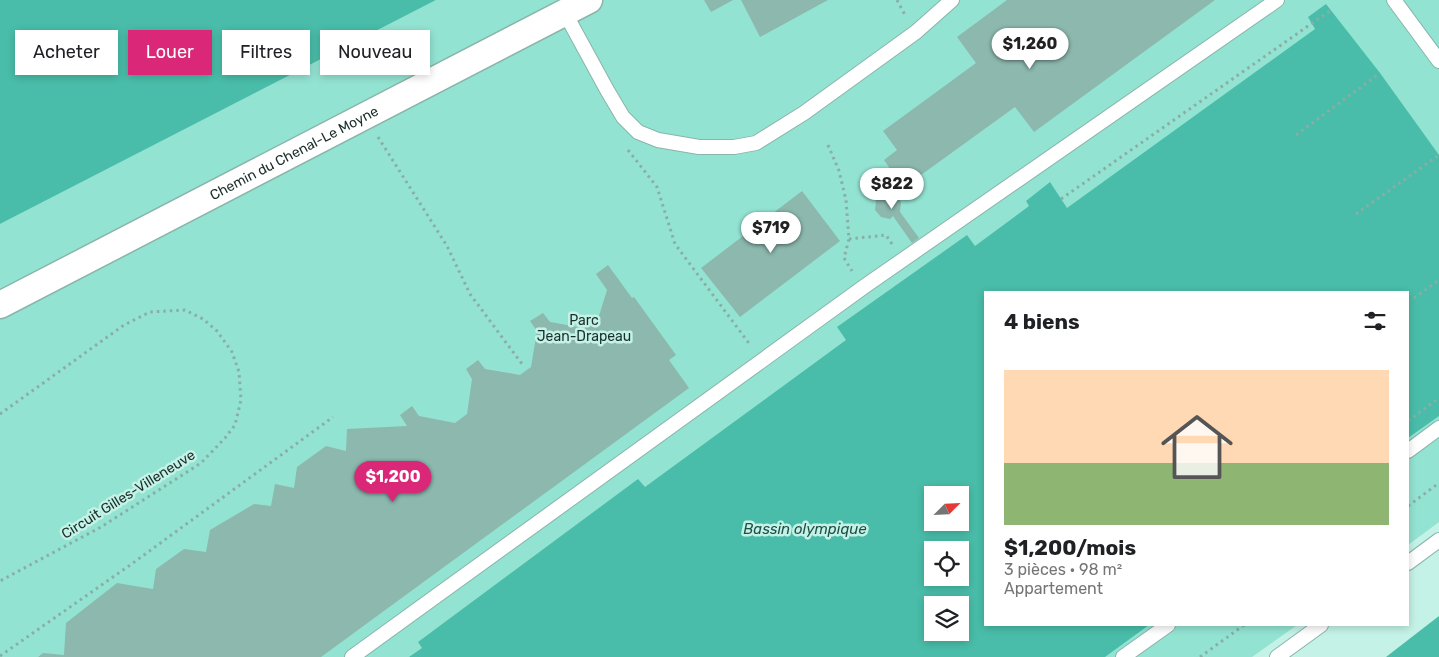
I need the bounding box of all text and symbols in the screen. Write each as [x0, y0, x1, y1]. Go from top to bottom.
pin: $1,260 [989, 28, 1071, 70]
chip: Acheter [15, 30, 118, 75]
chip: Louer [128, 30, 212, 75]
chip: Filtres [222, 30, 310, 75]
chip: Nouveau [320, 30, 430, 75]
text: $1,260 [1003, 34, 1057, 53]
street label: Chemin du Chenal-Le Moyne [207, 102, 382, 204]
pin: $822 [862, 168, 922, 210]
text: $822 [871, 174, 913, 193]
pin: $719 [741, 212, 801, 254]
text: $719 [752, 218, 790, 237]
icon: filters [1361, 307, 1389, 335]
text: 4 biens [1004, 309, 1080, 334]
park label: Parc Jean-Drapeau [537, 312, 631, 345]
icon: home [1152, 402, 1242, 492]
street label: Circuit Gilles-Villeneuve [58, 446, 198, 543]
pin: $1,200 [352, 460, 434, 503]
text: $1,200 [365, 467, 421, 486]
north arrow [924, 486, 969, 531]
map controls [924, 486, 969, 641]
water label: Bassin olympique [743, 520, 867, 538]
text: $1,200/mois [1004, 535, 1136, 560]
button: locate [924, 541, 969, 586]
text: 3 pièces · 98 m² [1004, 560, 1122, 579]
text: Appartement [1004, 579, 1103, 598]
button: layers [924, 596, 969, 641]

